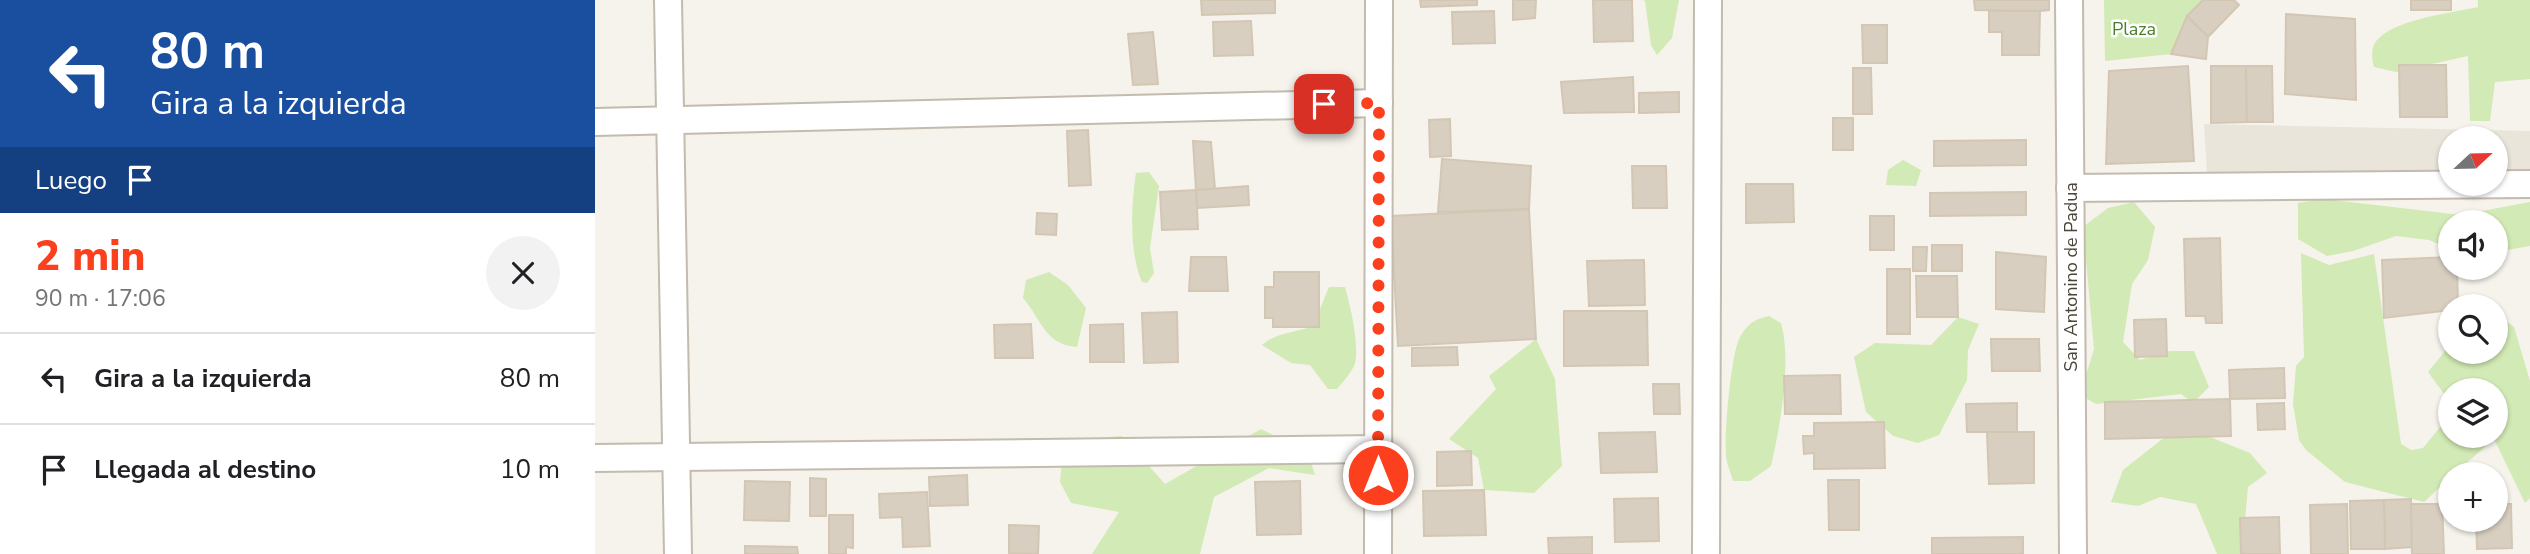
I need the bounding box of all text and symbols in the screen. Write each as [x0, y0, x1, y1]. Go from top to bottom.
park label: Plaza [2112, 17, 2156, 41]
text: 80 m [150, 18, 265, 85]
icon: left [35, 28, 126, 119]
pin [1294, 74, 1354, 134]
text: Gira a la izquierda [150, 82, 407, 125]
icon: arrive [1305, 85, 1343, 123]
north arrow [2438, 126, 2508, 196]
map controls [2438, 126, 2508, 532]
icon: arrive [121, 161, 159, 199]
text: Luego [35, 163, 107, 198]
street label: San Antonino de Padua [2059, 182, 2083, 372]
button: sound [2438, 210, 2508, 280]
text: 2 min [35, 228, 145, 285]
button: close [486, 236, 560, 310]
text: 90 m · 17:06 [35, 283, 166, 314]
button: search [2438, 294, 2508, 364]
icon: left [35, 360, 73, 398]
text: Gira a la izquierda [94, 361, 312, 396]
text: 80 m [500, 361, 560, 396]
button: layers [2438, 378, 2508, 448]
position arrow [1341, 438, 1415, 512]
icon: arrive [35, 451, 73, 489]
text: Llegada al destino [94, 452, 316, 487]
text: 10 m [500, 452, 560, 487]
button: + [2438, 462, 2508, 532]

